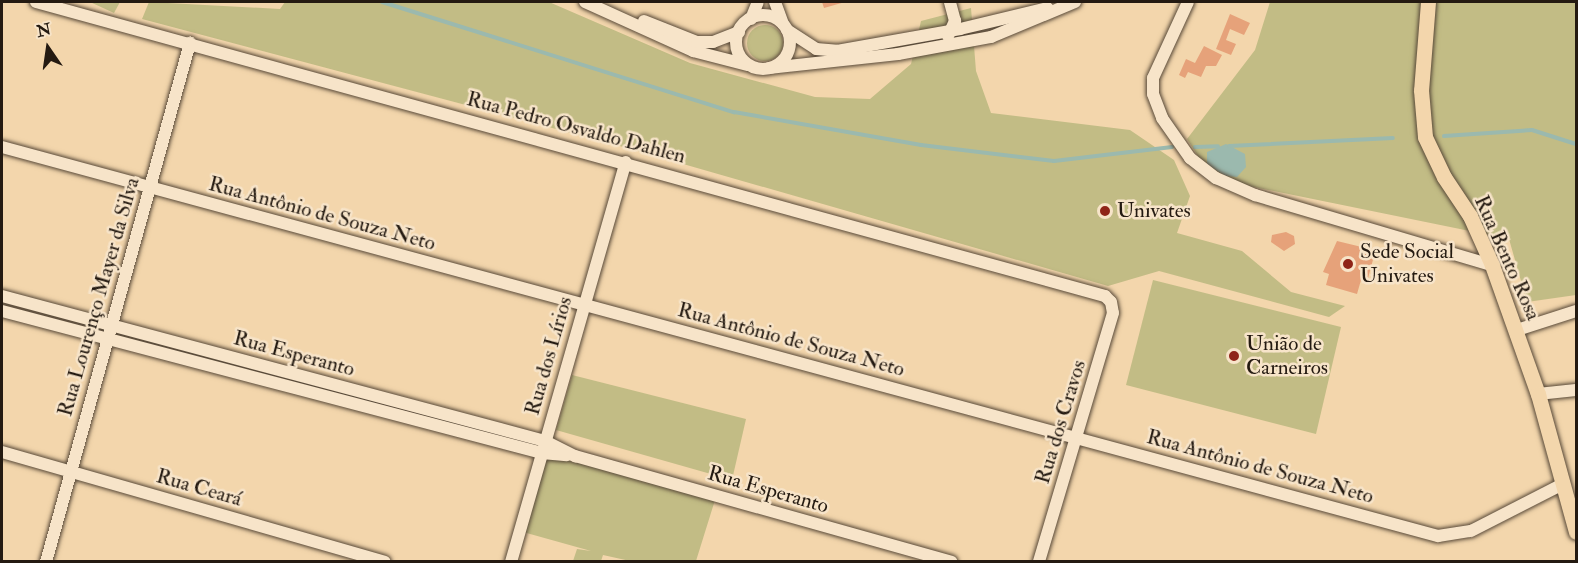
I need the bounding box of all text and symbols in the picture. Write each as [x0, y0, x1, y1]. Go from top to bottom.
north arrow [18, 18, 78, 78]
text: N [35, 19, 53, 42]
street label: Rua Pedro Osvaldo Dahlen [464, 87, 688, 169]
street label: Rua Antônio de Souza Neto [206, 172, 438, 256]
street label: Rua Lourenço Mayer da Silva [53, 175, 145, 419]
street label: Rua Bento Rosa [1468, 192, 1546, 324]
place label: Univates [1117, 198, 1191, 224]
marker: Univates [1098, 204, 1112, 218]
place label: Sede Social Univates [1360, 239, 1454, 289]
marker: Sede Social Univates [1341, 257, 1355, 271]
street label: Rua dos Lírios [520, 294, 578, 418]
street label: Rua Antônio de Souza Neto [675, 298, 907, 382]
street label: Rua Esperanto [231, 326, 357, 382]
place label: União de Carneiros [1246, 331, 1328, 381]
marker: União de Carneiros [1227, 349, 1241, 363]
street label: Rua dos Cravos [1030, 357, 1092, 487]
street label: Rua Antônio de Souza Neto [1144, 425, 1376, 509]
street label: Rua Esperanto [705, 461, 831, 519]
street label: Rua Ceará [153, 464, 245, 512]

